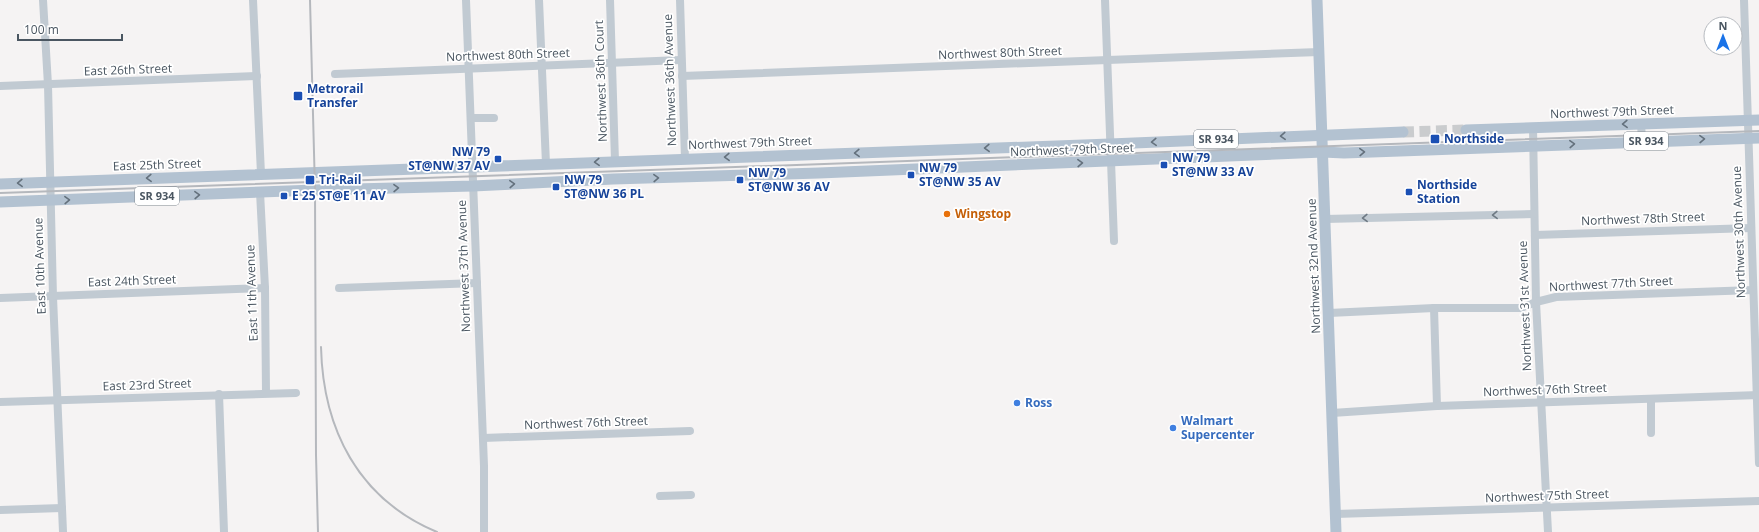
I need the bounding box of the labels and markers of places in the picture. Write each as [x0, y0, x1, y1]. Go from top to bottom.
place label: Metrorail Transfer [307, 80, 364, 111]
marker: Metrorail Transfer [292, 90, 304, 102]
place label: Northside [1444, 130, 1504, 147]
marker: Northside [1429, 133, 1441, 145]
place label: NW 79 ST@NW 37 AV [408, 143, 490, 174]
place label: NW 79 ST@NW 33 AV [1172, 149, 1254, 180]
marker: NW 79 ST@NW 37 AV [493, 154, 503, 164]
place label: NW 79 ST@NW 35 AV [919, 159, 1001, 190]
marker: NW 79 ST@NW 33 AV [1159, 160, 1169, 170]
place label: NW 79 ST@NW 36 AV [748, 164, 830, 195]
marker: NW 79 ST@NW 35 AV [906, 170, 916, 180]
place label: Tri-Rail [319, 171, 361, 188]
place label: NW 79 ST@NW 36 PL [564, 171, 644, 202]
marker: Tri-Rail [304, 174, 316, 186]
marker: NW 79 ST@NW 36 AV [735, 175, 745, 185]
place label: Northside Station [1417, 176, 1477, 207]
marker: NW 79 ST@NW 36 PL [551, 182, 561, 192]
place label: E 25 ST@E 11 AV [292, 187, 386, 204]
marker: Northside Station [1404, 187, 1414, 197]
marker: E 25 ST@E 11 AV [279, 191, 289, 201]
place label: Wingstop [955, 205, 1012, 222]
marker: Wingstop [942, 209, 952, 219]
place label: Ross [1025, 394, 1052, 411]
marker: Ross [1012, 398, 1022, 408]
place label: Walmart Supercenter [1181, 412, 1255, 443]
marker: Walmart Supercenter [1168, 423, 1178, 433]

